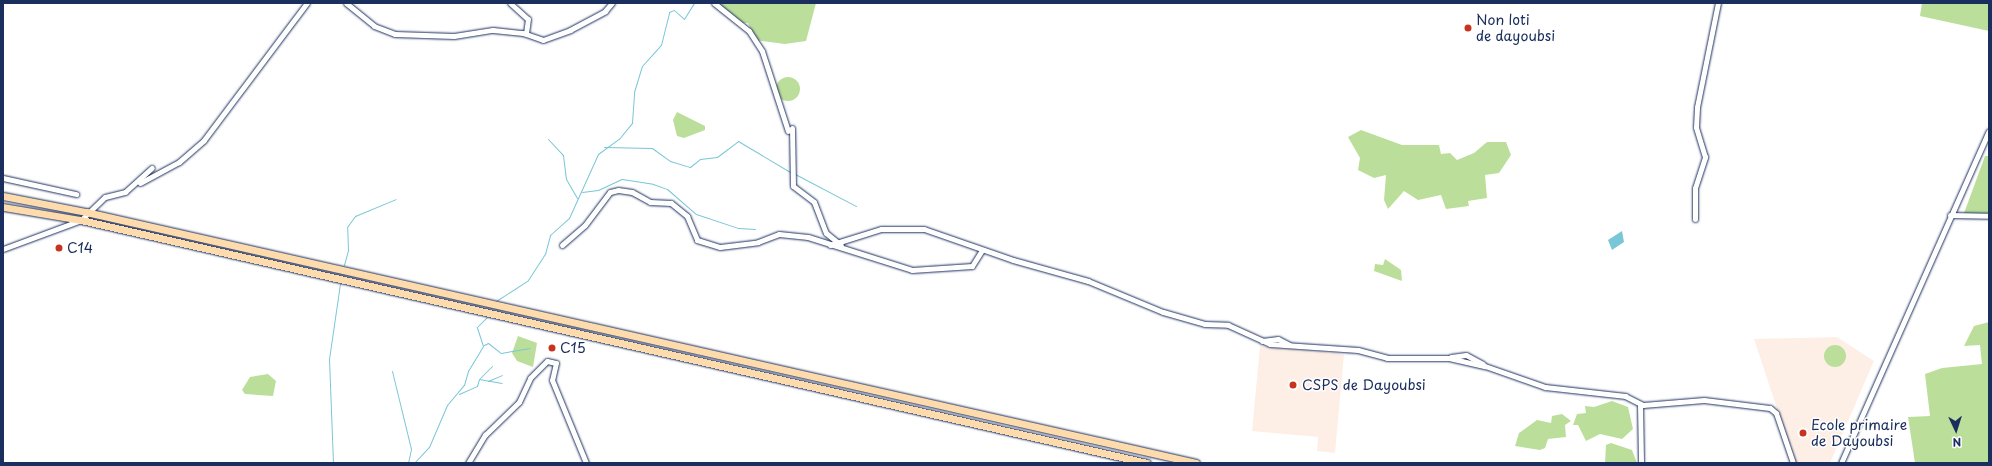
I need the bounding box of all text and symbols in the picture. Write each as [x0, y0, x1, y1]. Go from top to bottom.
place label: Non loti de dayoubsi [1476, 12, 1556, 44]
marker: Non loti de dayoubsi [1463, 23, 1473, 33]
place label: C14 [67, 240, 93, 256]
marker: C14 [54, 243, 64, 253]
place label: C15 [560, 340, 586, 356]
marker: C15 [547, 343, 557, 353]
place label: CSPS de Dayoubsi [1302, 377, 1427, 393]
marker: CSPS de Dayoubsi [1287, 379, 1299, 391]
north arrow [1936, 410, 1976, 450]
place label: Ecole primaire de Dayoubsi [1811, 417, 1908, 450]
marker: Ecole primaire de Dayoubsi [1798, 428, 1808, 438]
text: N [1952, 434, 1962, 451]

